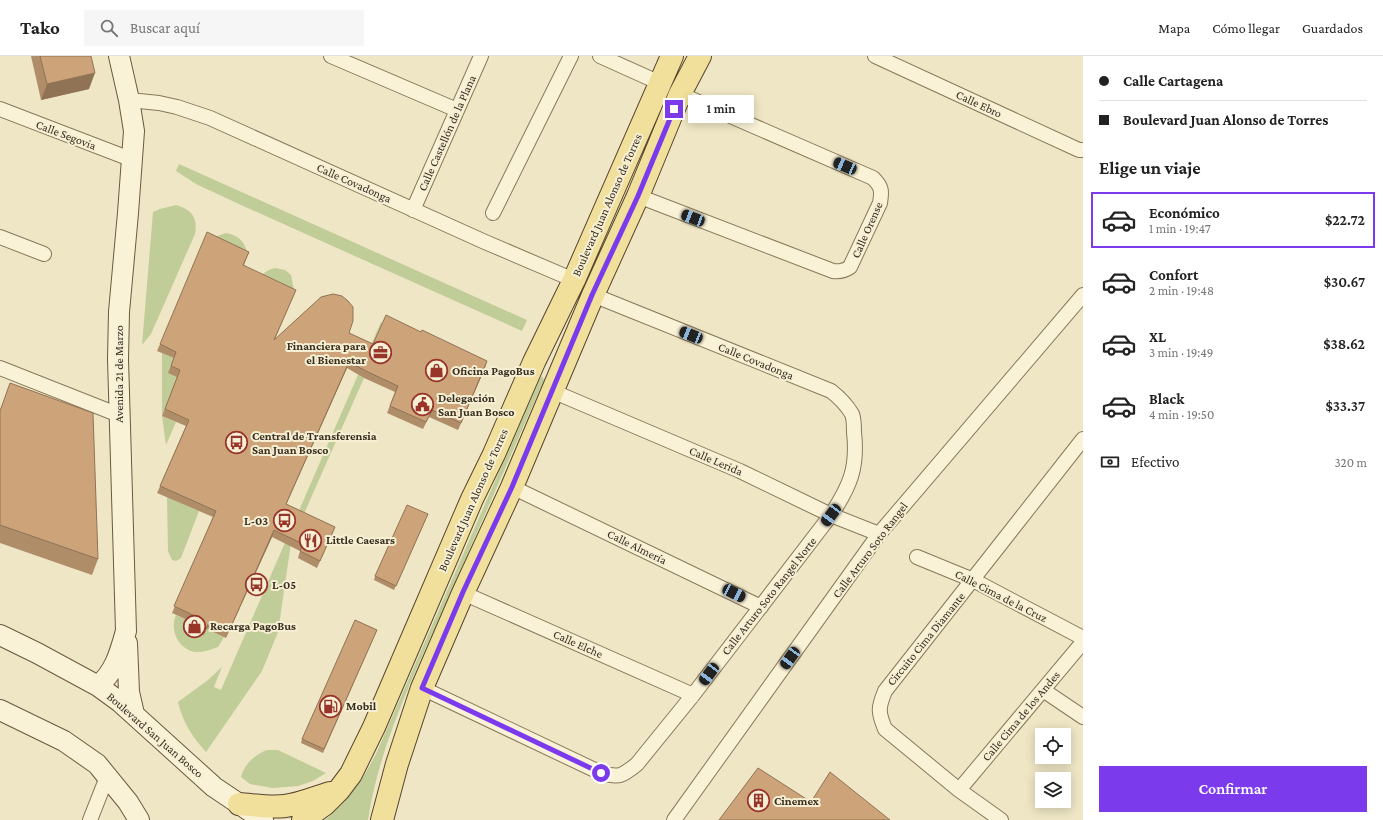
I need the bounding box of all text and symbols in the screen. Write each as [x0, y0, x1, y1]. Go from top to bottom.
search box [84, 10, 364, 46]
text: Tako [20, 17, 60, 38]
icon: search [98, 17, 120, 39]
text: Buscar aquí [130, 20, 200, 36]
text: Mapa [1158, 20, 1190, 36]
text: Cómo llegar [1212, 20, 1280, 36]
text: Guardados [1302, 20, 1363, 36]
street label: Calle Castellón de la Plana [415, 73, 479, 193]
text: Calle Cartagena [1123, 73, 1223, 89]
street label: Calle Ebro [954, 87, 1004, 121]
callout: 1 min [688, 95, 754, 123]
route end [665, 100, 683, 118]
text: 1 min [707, 101, 735, 116]
text: Boulevard Juan Alonso de Torres [1123, 112, 1328, 128]
street label: Calle Segovia [34, 117, 98, 153]
street label: Boulevard Juan Alonso de Torres [569, 131, 645, 278]
car [832, 156, 858, 176]
text: Elige un viaje [1099, 158, 1201, 178]
street label: Calle Covadonga [314, 160, 394, 206]
street label: Calle Orense [848, 200, 886, 260]
icon: car [1101, 202, 1137, 238]
text: Económico [1149, 205, 1220, 221]
car [680, 208, 706, 228]
text: $22.72 [1325, 212, 1365, 228]
text: 1 min · 19:47 [1149, 221, 1211, 236]
icon: car [1101, 264, 1137, 300]
text: Confort [1149, 267, 1198, 283]
text: $30.67 [1324, 274, 1365, 290]
text: 2 min · 19:48 [1149, 283, 1214, 298]
street label: Avenida 21 de Marzo [112, 325, 126, 423]
car [678, 325, 704, 345]
icon: car [1101, 326, 1137, 362]
text: XL [1149, 329, 1166, 345]
text: $38.62 [1323, 336, 1365, 352]
place label: Financiera para el Bienestar [287, 339, 366, 367]
street label: Calle Covadonga [716, 339, 796, 383]
office icon: Financiera para el Bienestar [368, 340, 394, 366]
text: 3 min · 19:49 [1149, 345, 1213, 360]
shop icon: Oficina PagoBus [424, 358, 450, 384]
place label: Oficina PagoBus [452, 364, 535, 378]
icon: car [1101, 388, 1137, 424]
place label: Delegación San Juan Bosco [438, 391, 515, 419]
text: Black [1149, 391, 1184, 407]
public building icon: Delegación San Juan Bosco [410, 392, 436, 418]
text: $33.37 [1325, 398, 1365, 414]
text: 4 min · 19:50 [1149, 407, 1214, 422]
street label: Boulevard Juan Alonso de Torres [435, 426, 511, 573]
place label: Central de Transferensia San Juan Bosco [252, 429, 377, 457]
bus stop icon: Central de Transferensia San Juan Bosco [224, 430, 250, 456]
street label: Calle Lerida [687, 443, 745, 479]
icon: cash [1099, 451, 1121, 473]
text: Efectivo [1131, 454, 1179, 470]
text: 320 m [1334, 455, 1367, 470]
street label: Calle Arturo Soto Rangel [829, 499, 911, 601]
car [819, 502, 843, 528]
bus stop icon: L-03 [271, 508, 297, 534]
place label: L-03 [244, 514, 268, 528]
restaurant icon: Little Caesars [298, 527, 324, 553]
street label: Calle Almería [605, 527, 669, 568]
place label: Little Caesars [326, 533, 395, 547]
street label: Calle Arturo Soto Rangel Norte [719, 534, 819, 658]
street label: Calle Cima de la Cruz [953, 567, 1049, 625]
bus stop icon: L-05 [243, 572, 269, 598]
place label: L-05 [272, 578, 296, 592]
car [721, 582, 747, 604]
street label: Circuito Cima Diamante [884, 590, 968, 688]
shop icon: Recarga PagoBus [182, 613, 208, 639]
place label: Recarga PagoBus [210, 619, 296, 633]
street label: Calle Elche [551, 627, 605, 661]
car [778, 645, 802, 671]
car [697, 661, 721, 687]
street label: Calle Cima de los Andes [979, 668, 1063, 764]
street label: Boulevard San Juan Bosco [104, 689, 206, 781]
fuel station icon: Mobil [317, 693, 343, 719]
place label: Mobil [346, 699, 377, 713]
map controls [1035, 728, 1071, 808]
button: locate [1035, 728, 1071, 764]
route start [592, 764, 610, 782]
button: Confirmar [1099, 766, 1367, 812]
button: layers [1035, 772, 1071, 808]
building icon: Cinemex [746, 788, 772, 814]
place label: Cinemex [774, 794, 820, 808]

